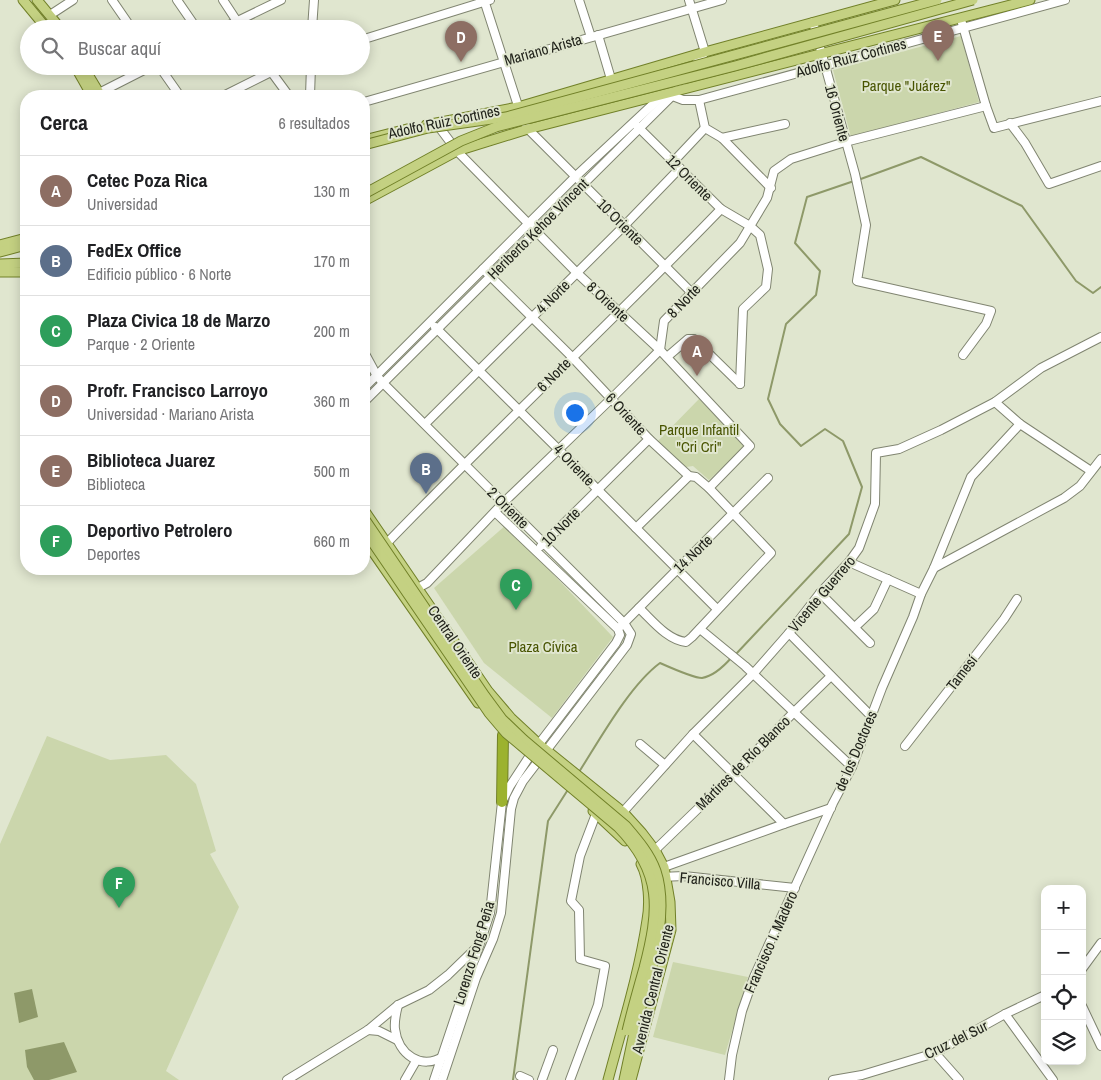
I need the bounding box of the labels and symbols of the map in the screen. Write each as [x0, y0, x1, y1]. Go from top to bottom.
pin: E [922, 20, 954, 61]
pin: D [445, 21, 477, 62]
street label: Mariano Arista [502, 28, 584, 71]
street label: Adolfo Ruiz Cortines [792, 33, 908, 83]
park label: Parque "Juárez" [862, 75, 950, 96]
street label: 16 Oriente [820, 82, 855, 144]
street label: Adolfo Ruiz Cortines [385, 99, 502, 144]
street label: 12 Oriente [661, 150, 717, 206]
street label: Heriberto Kehoe Vincent [482, 173, 593, 284]
street label: 10 Oriente [592, 194, 648, 250]
street label: 4 Norte [531, 275, 574, 318]
street label: 8 Oriente [582, 276, 634, 327]
street label: 8 Norte [662, 279, 705, 322]
pin: A [681, 335, 713, 376]
street label: 6 Norte [532, 353, 575, 396]
street label: 6 Oriente [601, 388, 652, 440]
your location [562, 400, 588, 426]
park label: Parque Infantil "Cri Cri" [659, 419, 739, 457]
street label: 4 Oriente [549, 439, 600, 491]
pin: B [410, 453, 442, 494]
street label: 2 Oriente [483, 482, 534, 533]
street label: 10 Norte [537, 502, 585, 551]
street label: 14 Norte [668, 530, 717, 578]
street label: Vicente Guerrero [783, 551, 860, 636]
pin: C [500, 569, 532, 610]
street label: Central Oriente [423, 601, 488, 683]
park label: Plaza Cívica [508, 636, 578, 657]
street label: Tamesí [941, 650, 983, 695]
street label: de los Doctores [829, 707, 882, 794]
street label: Mártires de Río Blanco [691, 711, 795, 815]
pin: F [103, 867, 135, 908]
street label: Francisco Villa [679, 867, 762, 895]
street label: Francisco I. Madero [739, 887, 802, 996]
street label: Lorenzo Fong Peña [448, 898, 499, 1007]
street label: Avenida Central Oriente [626, 922, 679, 1057]
street label: Cruz del Sur [920, 1015, 991, 1064]

